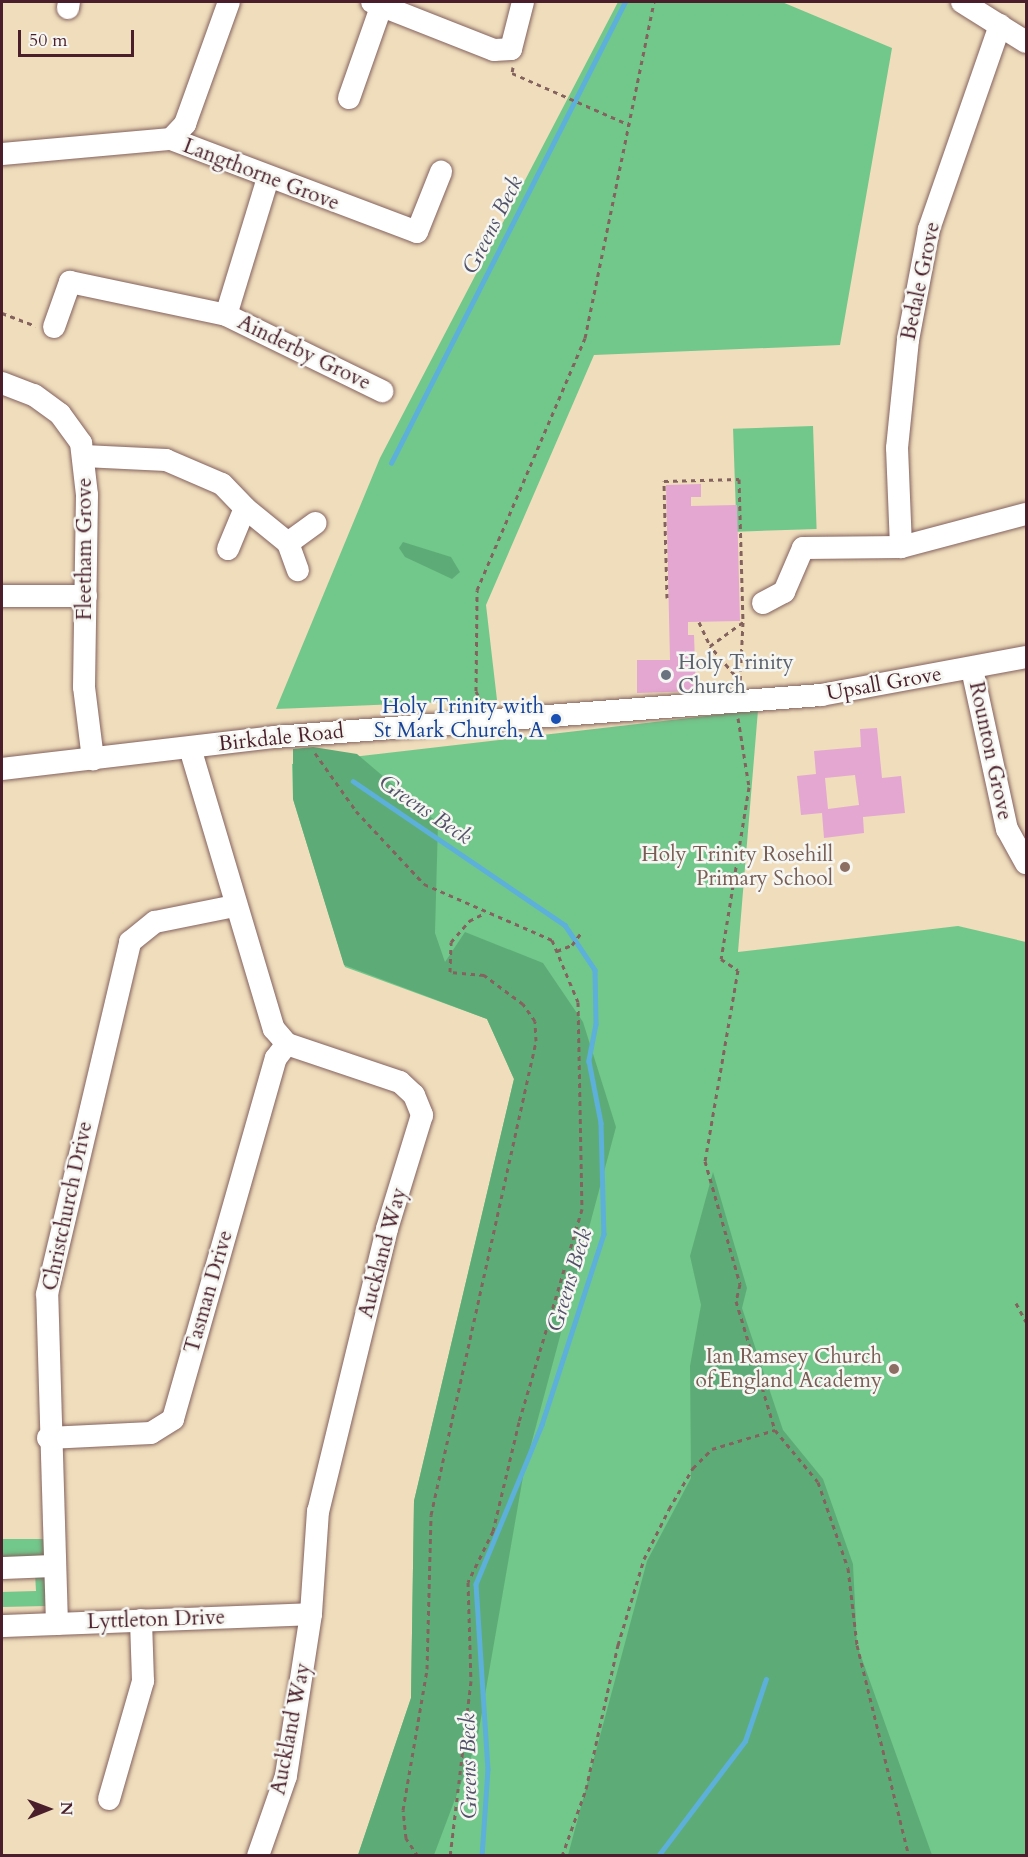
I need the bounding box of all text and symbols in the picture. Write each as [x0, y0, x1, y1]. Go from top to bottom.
scale bar [21, 18, 136, 56]
text: 50 m [29, 28, 68, 53]
street label: Langthorne Grove [179, 134, 343, 216]
water label: Greens Beck [457, 172, 529, 278]
street label: Bedale Grove [896, 220, 946, 342]
street label: Ainderby Grove [233, 310, 375, 396]
street label: Fleetham Grove [72, 478, 98, 620]
place label: Holy Trinity Church [678, 650, 794, 700]
street label: Upsall Grove [824, 661, 944, 707]
marker: Holy Trinity Church [659, 668, 673, 682]
street label: Rounton Grove [963, 680, 1017, 822]
place label: Holy Trinity with St Mark Church, A [374, 694, 544, 744]
marker: Holy Trinity with St Mark Church, A [549, 712, 563, 726]
street label: Birkdale Road [217, 719, 345, 757]
water label: Greens Beck [374, 769, 476, 851]
place label: Holy Trinity Rosehill Primary School [641, 842, 833, 892]
marker: Holy Trinity Rosehill Primary School [838, 860, 852, 874]
street label: Christchurch Drive [38, 1119, 98, 1293]
street label: Auckland Way [354, 1185, 412, 1321]
water label: Greens Beck [542, 1225, 598, 1335]
street label: Tasman Drive [179, 1228, 239, 1356]
place label: Ian Ramsey Church of England Academy [696, 1344, 882, 1394]
marker: Ian Ramsey Church of England Academy [887, 1362, 901, 1376]
street label: Lyttleton Drive [86, 1605, 226, 1635]
street label: Auckland Way [266, 1661, 316, 1797]
water label: Greens Beck [455, 1713, 483, 1819]
north arrow [18, 1779, 78, 1839]
text: N [55, 1802, 77, 1816]

